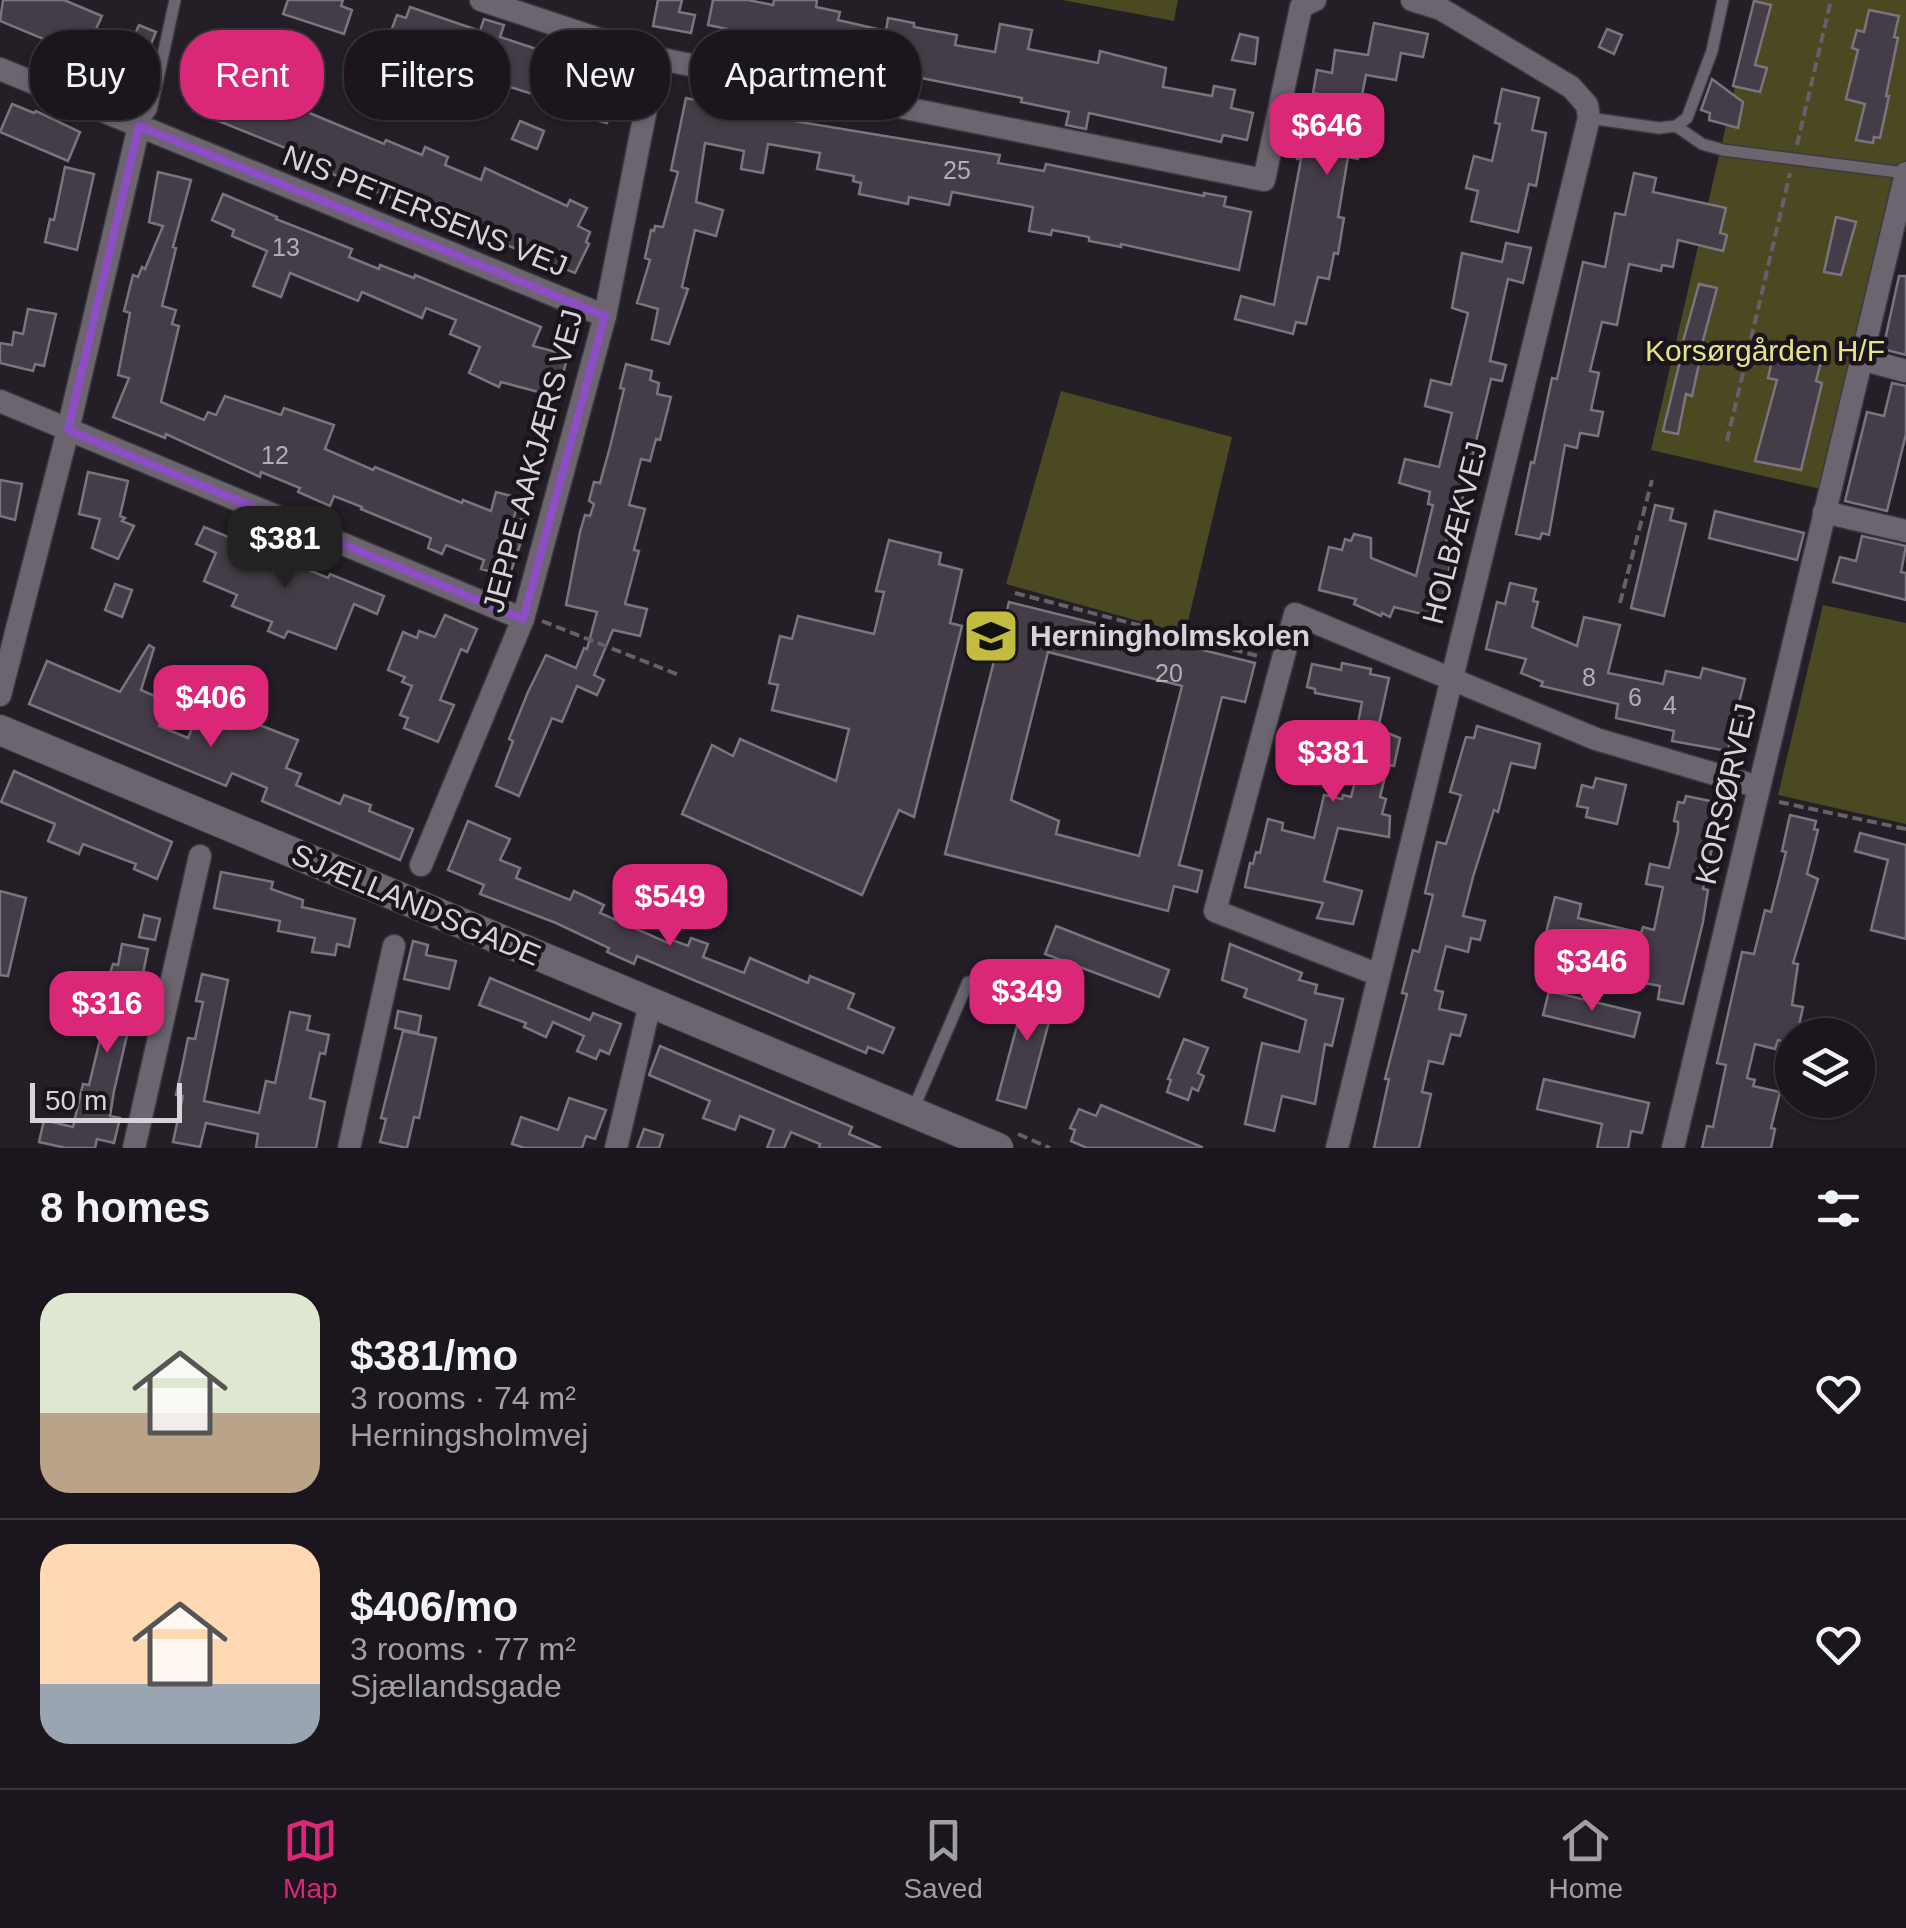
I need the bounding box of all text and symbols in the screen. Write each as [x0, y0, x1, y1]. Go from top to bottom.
chip: Buy [30, 30, 160, 120]
chip: Rent [180, 30, 324, 120]
chip: Filters [344, 30, 510, 120]
chip: New [530, 30, 670, 120]
chip: Apartment [690, 30, 921, 120]
pin: $646 [1268, 93, 1386, 178]
text: $646 [1291, 107, 1363, 143]
street label: NIS PETERSENS VEJ [278, 138, 572, 283]
house number: 25 [943, 156, 971, 184]
house number: 13 [272, 233, 300, 261]
street label: JEPPE AAKJÆRS VEJ [476, 306, 589, 616]
park label: Korsørgården H/F [1645, 334, 1885, 367]
street label: HOLBÆKVEJ [1416, 438, 1493, 627]
house number: 12 [261, 441, 289, 469]
pin: $381 [226, 506, 344, 591]
text: $381 [249, 520, 321, 556]
school or university icon: Herningholmskolen [961, 606, 1021, 666]
place label: Herningholmskolen [1030, 619, 1310, 652]
house number: 20 [1155, 659, 1183, 687]
house number: 8 [1582, 663, 1596, 691]
pin: $406 [152, 665, 270, 750]
text: $406 [175, 679, 247, 715]
house number: 6 [1628, 683, 1642, 711]
house number: 4 [1663, 691, 1677, 719]
street label: KORSØRVEJ [1689, 700, 1762, 887]
pin: $381 [1274, 720, 1392, 805]
text: $381 [1297, 734, 1369, 770]
street label: SJÆLLANDSGADE [287, 837, 545, 972]
pin: $549 [611, 864, 729, 949]
text: $549 [634, 878, 706, 914]
pin: $346 [1533, 929, 1651, 1014]
text: $346 [1556, 943, 1628, 979]
pin: $349 [968, 959, 1086, 1044]
pin: $316 [48, 971, 166, 1056]
text: $349 [991, 973, 1063, 1009]
text: $316 [71, 985, 143, 1021]
map controls [1775, 1018, 1875, 1118]
button: layers [1775, 1018, 1875, 1118]
scale bar [30, 1078, 182, 1122]
text: 50 m [45, 1085, 107, 1116]
icon: filters [1811, 1181, 1866, 1236]
text: 8 homes [40, 1184, 210, 1231]
text: $381/mo [350, 1332, 518, 1379]
icon: home [120, 1333, 240, 1453]
icon: heart [1811, 1366, 1866, 1421]
text: 3 rooms · 74 m² [350, 1380, 576, 1416]
text: Herningsholmvej [350, 1417, 588, 1453]
text: $406/mo [350, 1583, 518, 1630]
icon: home [120, 1584, 240, 1704]
icon: heart [1811, 1617, 1866, 1672]
text: 3 rooms · 77 m² [350, 1631, 576, 1667]
text: Sjællandsgade [350, 1668, 562, 1704]
tab: Map [283, 1813, 338, 1905]
tab: Saved [903, 1813, 983, 1905]
tab: Home [1548, 1813, 1623, 1905]

